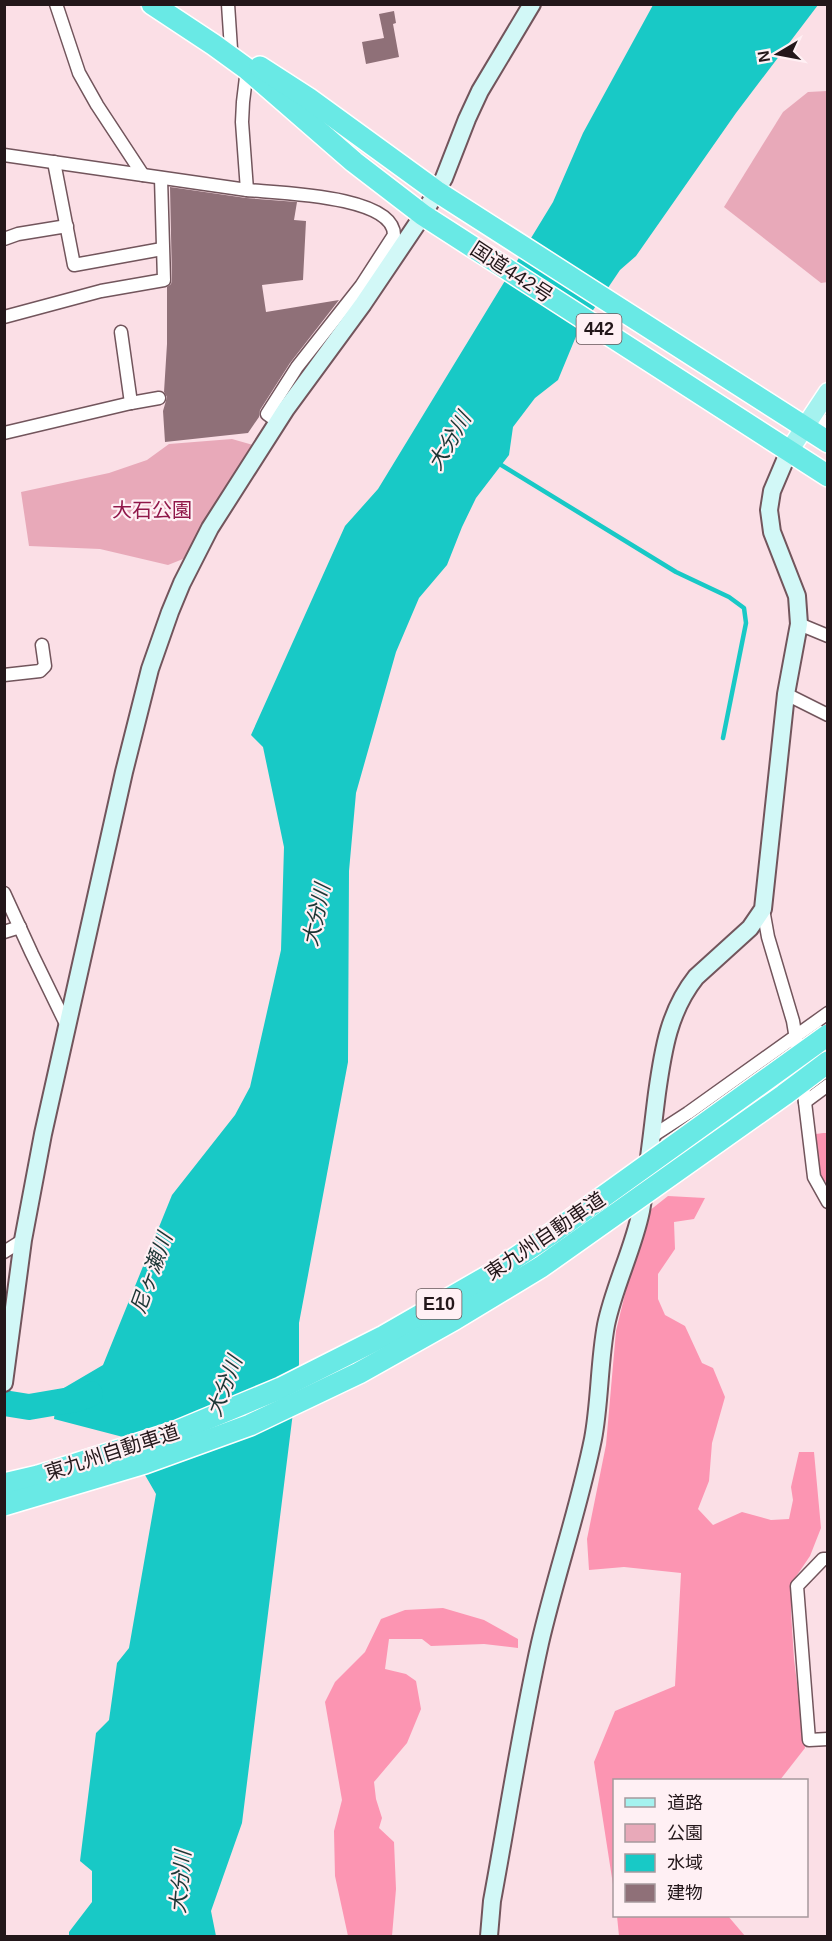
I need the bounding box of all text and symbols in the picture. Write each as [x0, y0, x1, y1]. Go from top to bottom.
north arrow [748, 24, 808, 84]
text: N [754, 49, 773, 64]
street label: 国道442号 [467, 237, 557, 307]
road number: 442 [576, 314, 622, 344]
water label: 大分川 [423, 406, 476, 474]
park label: 大石公園 [112, 499, 192, 521]
water label: 大分川 [298, 880, 334, 948]
street label: 東九州自動車道 [481, 1188, 609, 1284]
water label: 尼ヶ瀬川 [126, 1228, 177, 1316]
road number: E10 [416, 1289, 462, 1319]
water label: 大分川 [202, 1351, 247, 1420]
street label: 東九州自動車道 [42, 1420, 182, 1484]
legend [613, 1779, 808, 1917]
text: 道路 [667, 1793, 703, 1813]
text: 公園 [667, 1823, 703, 1843]
water label: 大分川 [166, 1848, 194, 1914]
text: 水域 [667, 1853, 703, 1873]
text: 建物 [667, 1883, 703, 1903]

